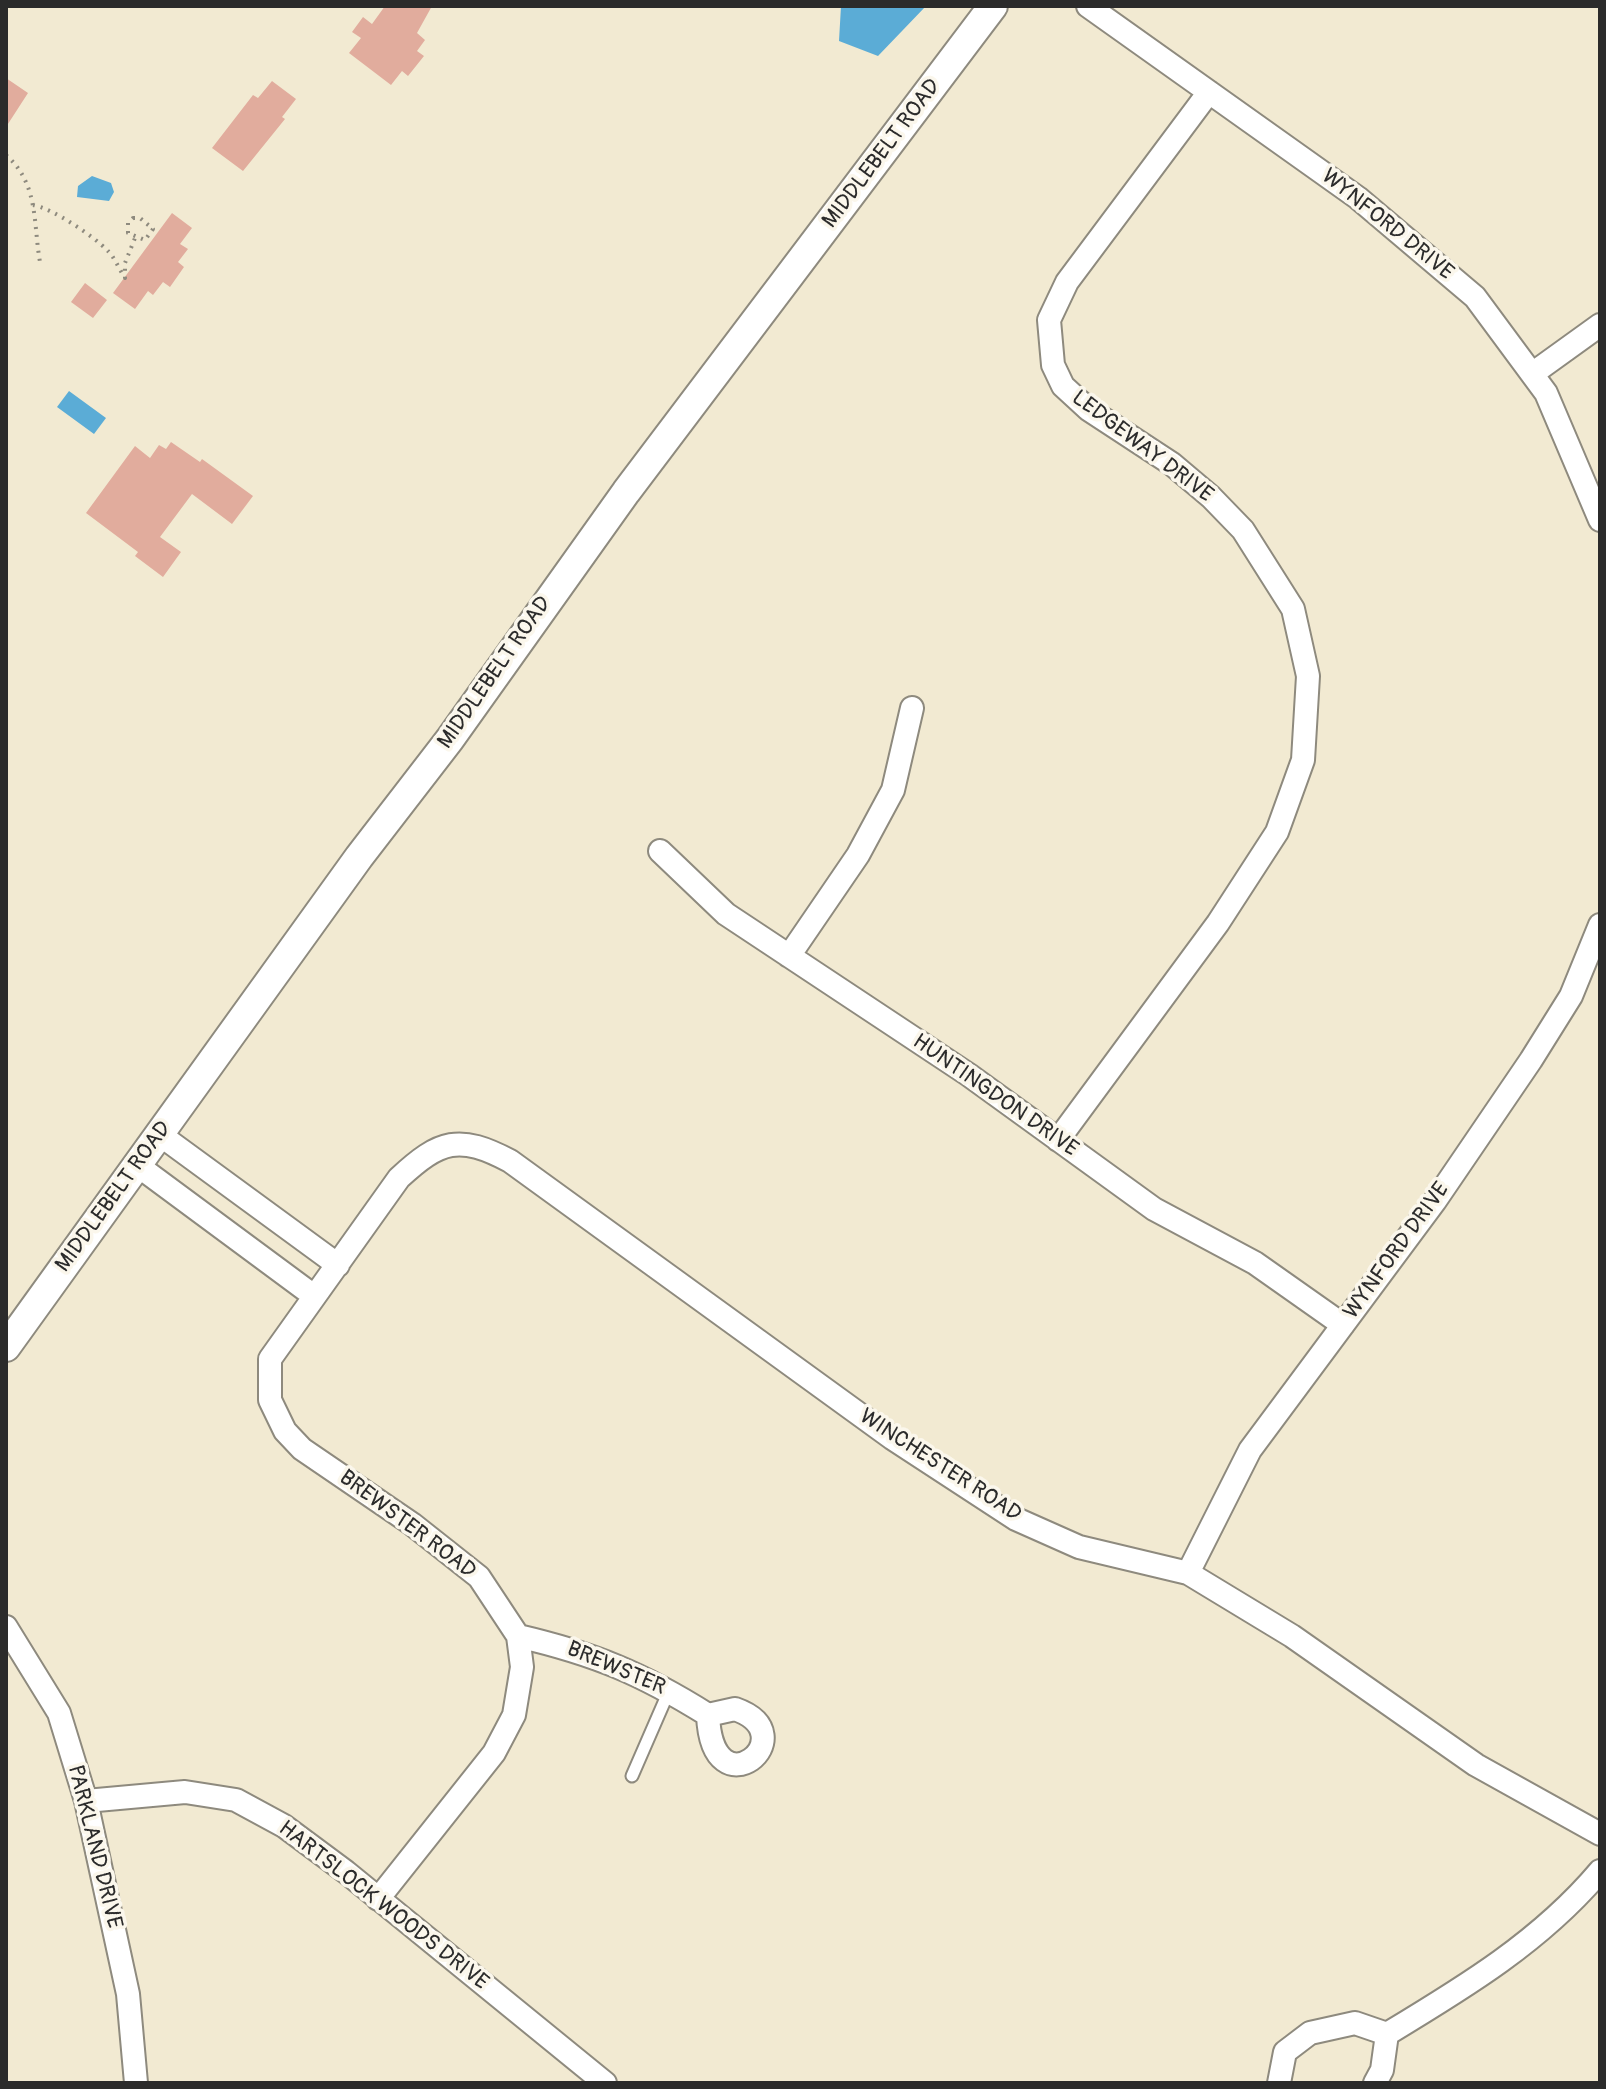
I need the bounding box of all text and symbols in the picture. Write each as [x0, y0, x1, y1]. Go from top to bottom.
street label: MIDDLEBELT ROAD [817, 74, 947, 234]
street label: WYNFORD DRIVE [1316, 164, 1458, 286]
street label: LEDGEWAY DRIVE [1066, 385, 1218, 509]
street label: MIDDLEBELT ROAD [433, 592, 557, 754]
street label: HUNTINGDON DRIVE [907, 1029, 1083, 1163]
street label: MIDDLEBELT ROAD [50, 1117, 178, 1277]
street label: WYNFORD DRIVE [1339, 1178, 1455, 1324]
street label: WINCHESTER ROAD [854, 1404, 1026, 1528]
street label: BREWSTER ROAD [333, 1465, 481, 1585]
street label: BREWSTER [563, 1636, 669, 1702]
street label: PARKLAND DRIVE [61, 1763, 127, 1931]
street label: HARTSLOCK WOODS DRIVE [273, 1816, 493, 1996]

